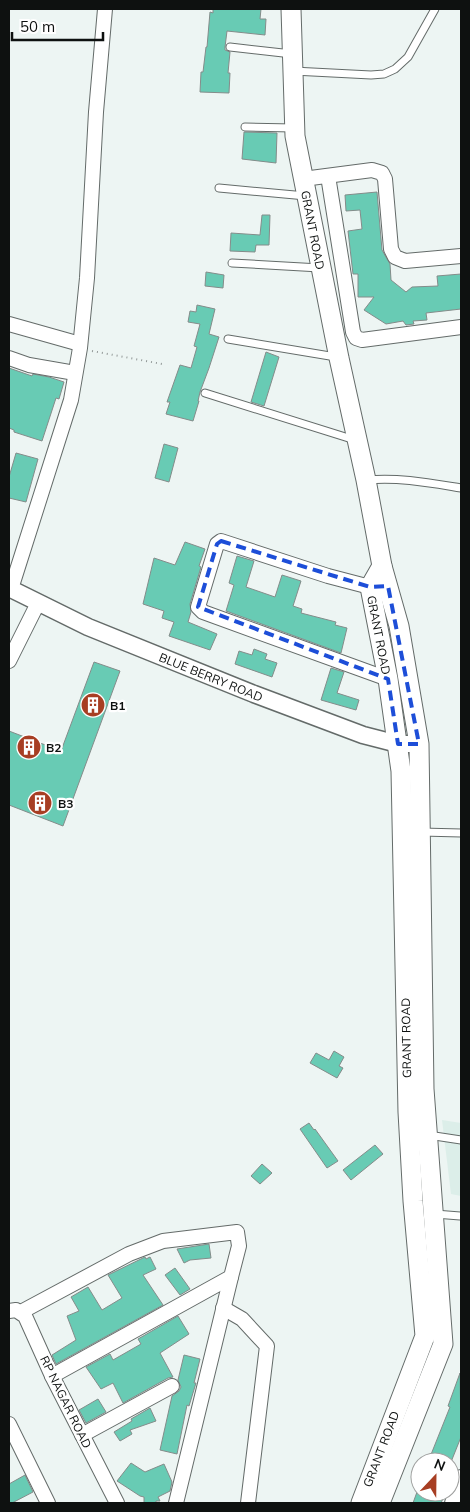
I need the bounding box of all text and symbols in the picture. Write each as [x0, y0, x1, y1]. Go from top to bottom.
scale bar [12, 10, 104, 42]
text: 50 m [20, 17, 55, 36]
street label: GRANT ROAD [298, 189, 328, 271]
street label: GRANT ROAD [364, 594, 394, 676]
street label: BLUE BERRY ROAD [157, 649, 265, 705]
building icon: B1 [80, 692, 106, 718]
place label: B1 [110, 698, 125, 713]
building icon: B2 [16, 734, 42, 760]
place label: B2 [46, 740, 61, 755]
building icon: B3 [27, 790, 53, 816]
place label: B3 [58, 796, 73, 811]
street label: GRANT ROAD [398, 998, 414, 1078]
street label: RP NAGAR ROAD [37, 1353, 95, 1451]
street label: GRANT ROAD [360, 1409, 402, 1489]
north arrow [410, 1452, 460, 1502]
text: N [432, 1455, 448, 1475]

